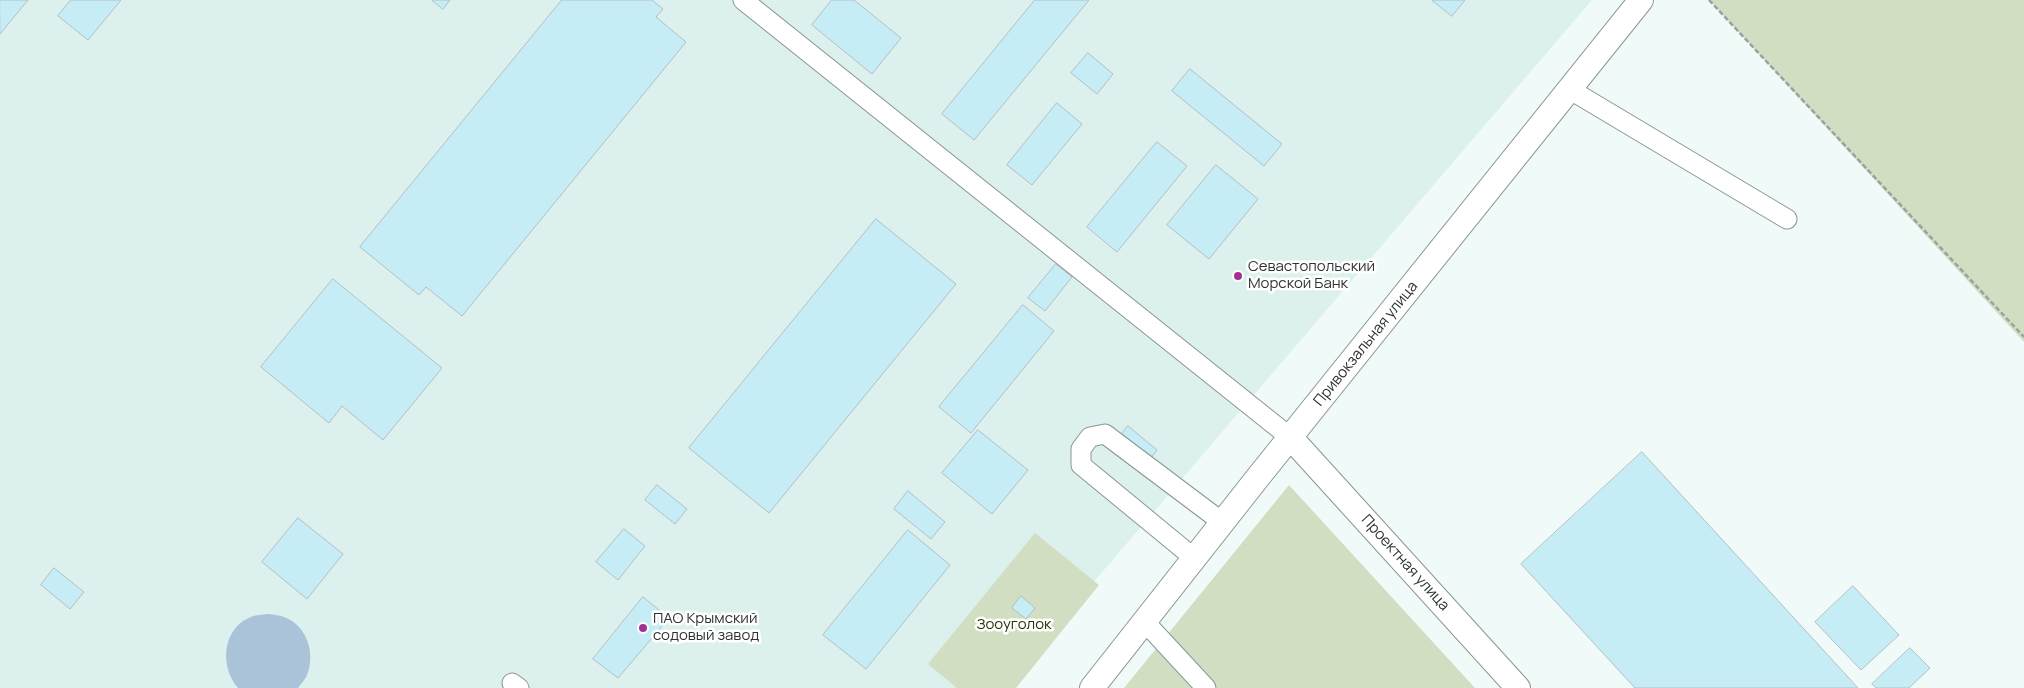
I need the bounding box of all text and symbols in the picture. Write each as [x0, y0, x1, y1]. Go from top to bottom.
place label: Севастопольский Морской Банк [1248, 258, 1375, 293]
marker: Севастопольский Морской Банк [1232, 270, 1244, 282]
street label: Привокзальная улица [1310, 278, 1422, 410]
street label: Проектная улица [1357, 511, 1453, 615]
place label: ПАО Крымский содовый завод [653, 610, 759, 645]
park label: Зооуголок [977, 616, 1051, 634]
marker: ПАО Крымский содовый завод [637, 622, 649, 634]

